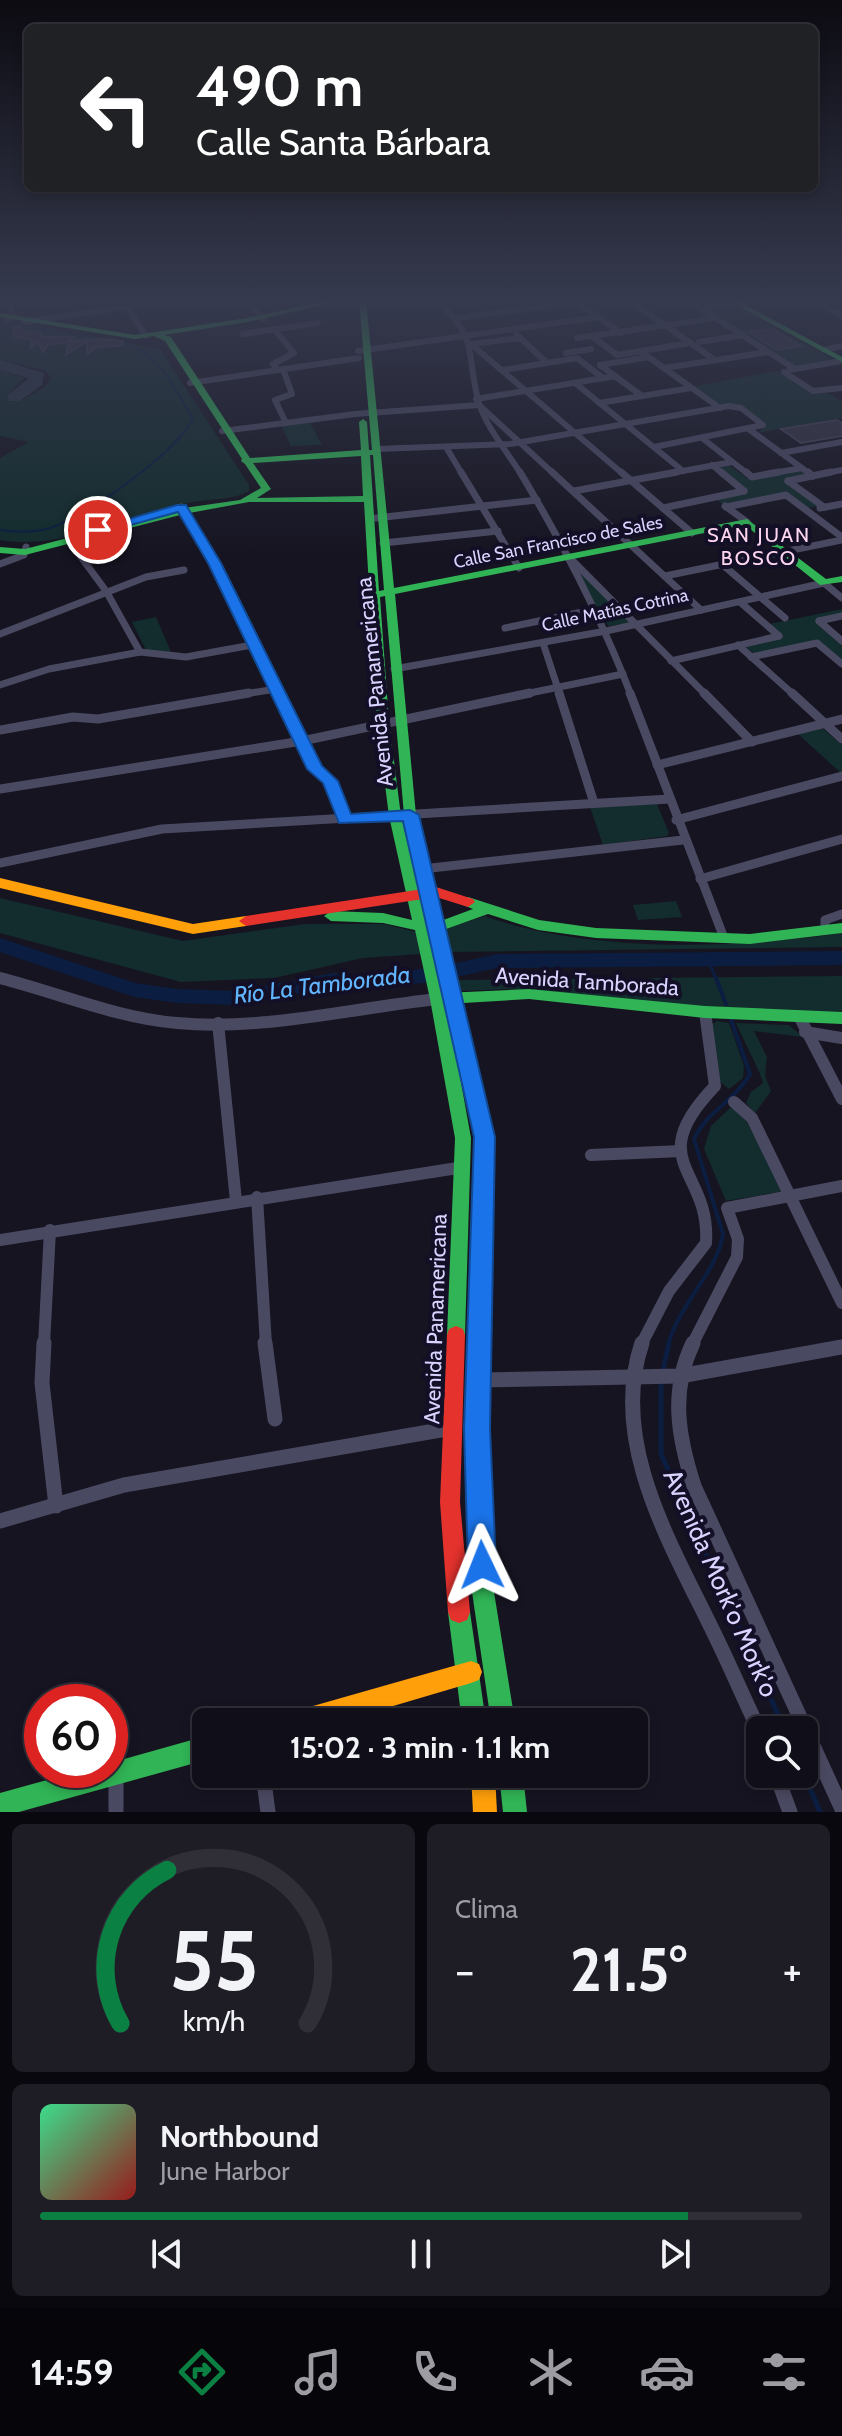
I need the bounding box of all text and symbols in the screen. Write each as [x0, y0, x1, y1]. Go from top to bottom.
text: 490 m [196, 52, 363, 120]
icon: left [64, 56, 168, 160]
text: Calle Santa Bárbara [196, 120, 490, 164]
pin [64, 496, 132, 564]
icon: arrive [76, 508, 120, 552]
street label: Calle San Francisco de Sales [452, 511, 664, 573]
district label: SAN JUAN BOSCO [707, 523, 811, 570]
street label: Avenida Panamericana [350, 575, 399, 788]
street label: Calle Matías Cotrina [540, 584, 691, 636]
water label: Río La Tamborada [232, 959, 412, 1010]
street label: Avenida Tamborada [494, 962, 680, 1001]
street label: Avenida Panamericana [418, 1213, 453, 1425]
street label: Avenida Mork'o Mork'o [656, 1464, 786, 1702]
position arrow [440, 1523, 524, 1607]
speed limit sign: 60 [24, 1684, 128, 1788]
map controls [746, 1716, 818, 1788]
button: search [746, 1716, 818, 1788]
text: 15:02 · 3 min · 1.1 km [290, 1729, 550, 1766]
text: Clima [455, 1893, 518, 1925]
text: 55 [169, 1910, 258, 2011]
text: 21.5° [570, 1933, 687, 2006]
text: − [455, 1944, 474, 1997]
text: + [783, 1944, 802, 1997]
text: km/h [182, 2003, 245, 2038]
text: Northbound [160, 2118, 319, 2155]
text: June Harbor [160, 2155, 289, 2187]
icon: previous [145, 2232, 189, 2276]
icon: pause [399, 2232, 443, 2276]
icon: next [653, 2232, 697, 2276]
icon: directions [174, 2344, 230, 2400]
icon: music [290, 2344, 346, 2400]
icon: phone [407, 2344, 463, 2400]
icon: climate [523, 2344, 579, 2400]
icon: car [639, 2344, 695, 2400]
icon: filters [756, 2344, 812, 2400]
text: 14:59 [30, 2350, 113, 2394]

